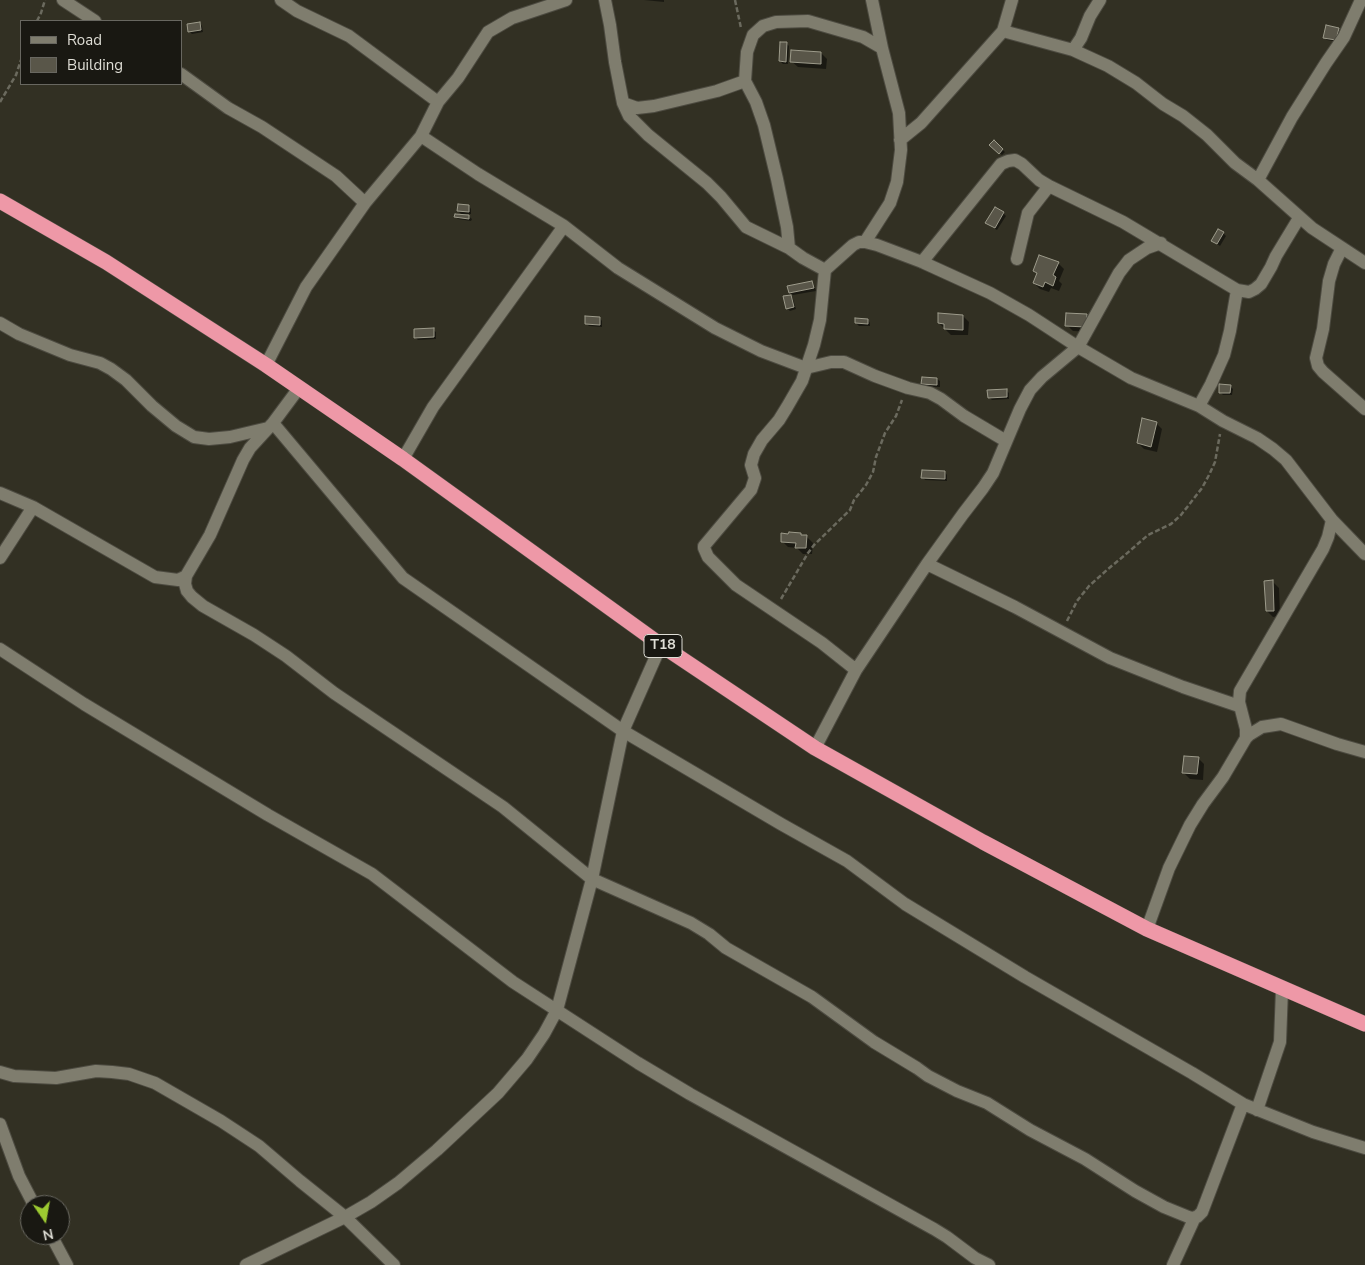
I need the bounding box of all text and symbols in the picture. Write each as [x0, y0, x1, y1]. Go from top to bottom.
legend [20, 20, 182, 85]
text: Road [67, 30, 102, 50]
text: Building [67, 55, 123, 75]
road number: T18 [644, 634, 682, 658]
north arrow [20, 1195, 70, 1245]
text: N [41, 1224, 55, 1245]

